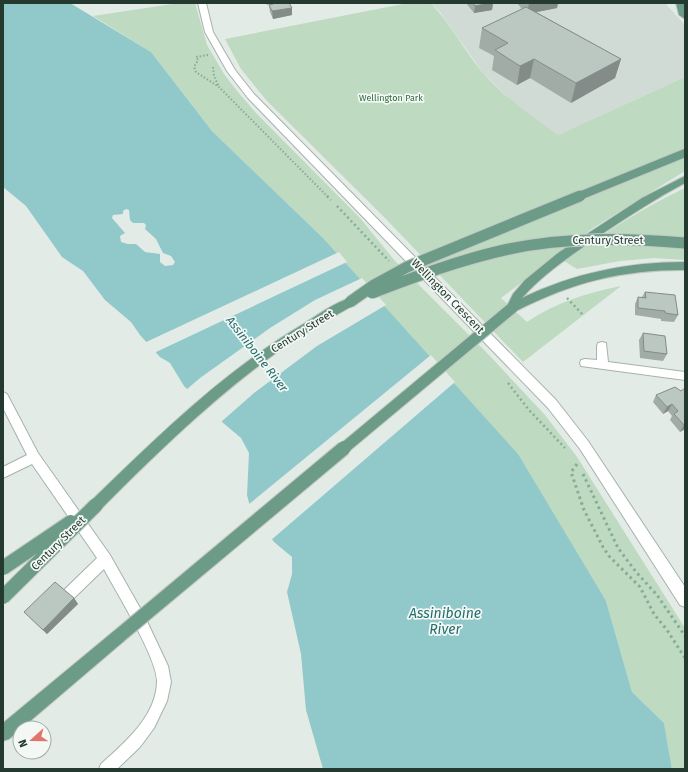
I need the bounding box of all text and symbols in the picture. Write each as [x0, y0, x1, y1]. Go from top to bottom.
park label: Wellington Park [359, 93, 423, 103]
street label: Century Street [572, 234, 644, 247]
street label: Wellington Crescent [409, 256, 487, 336]
street label: Century Street [269, 307, 336, 356]
water label: Assiniboine River [223, 313, 291, 395]
street label: Century Street [29, 514, 88, 573]
water label: Assiniboine River [408, 605, 481, 638]
north arrow [12, 720, 52, 760]
text: N [16, 738, 31, 749]

